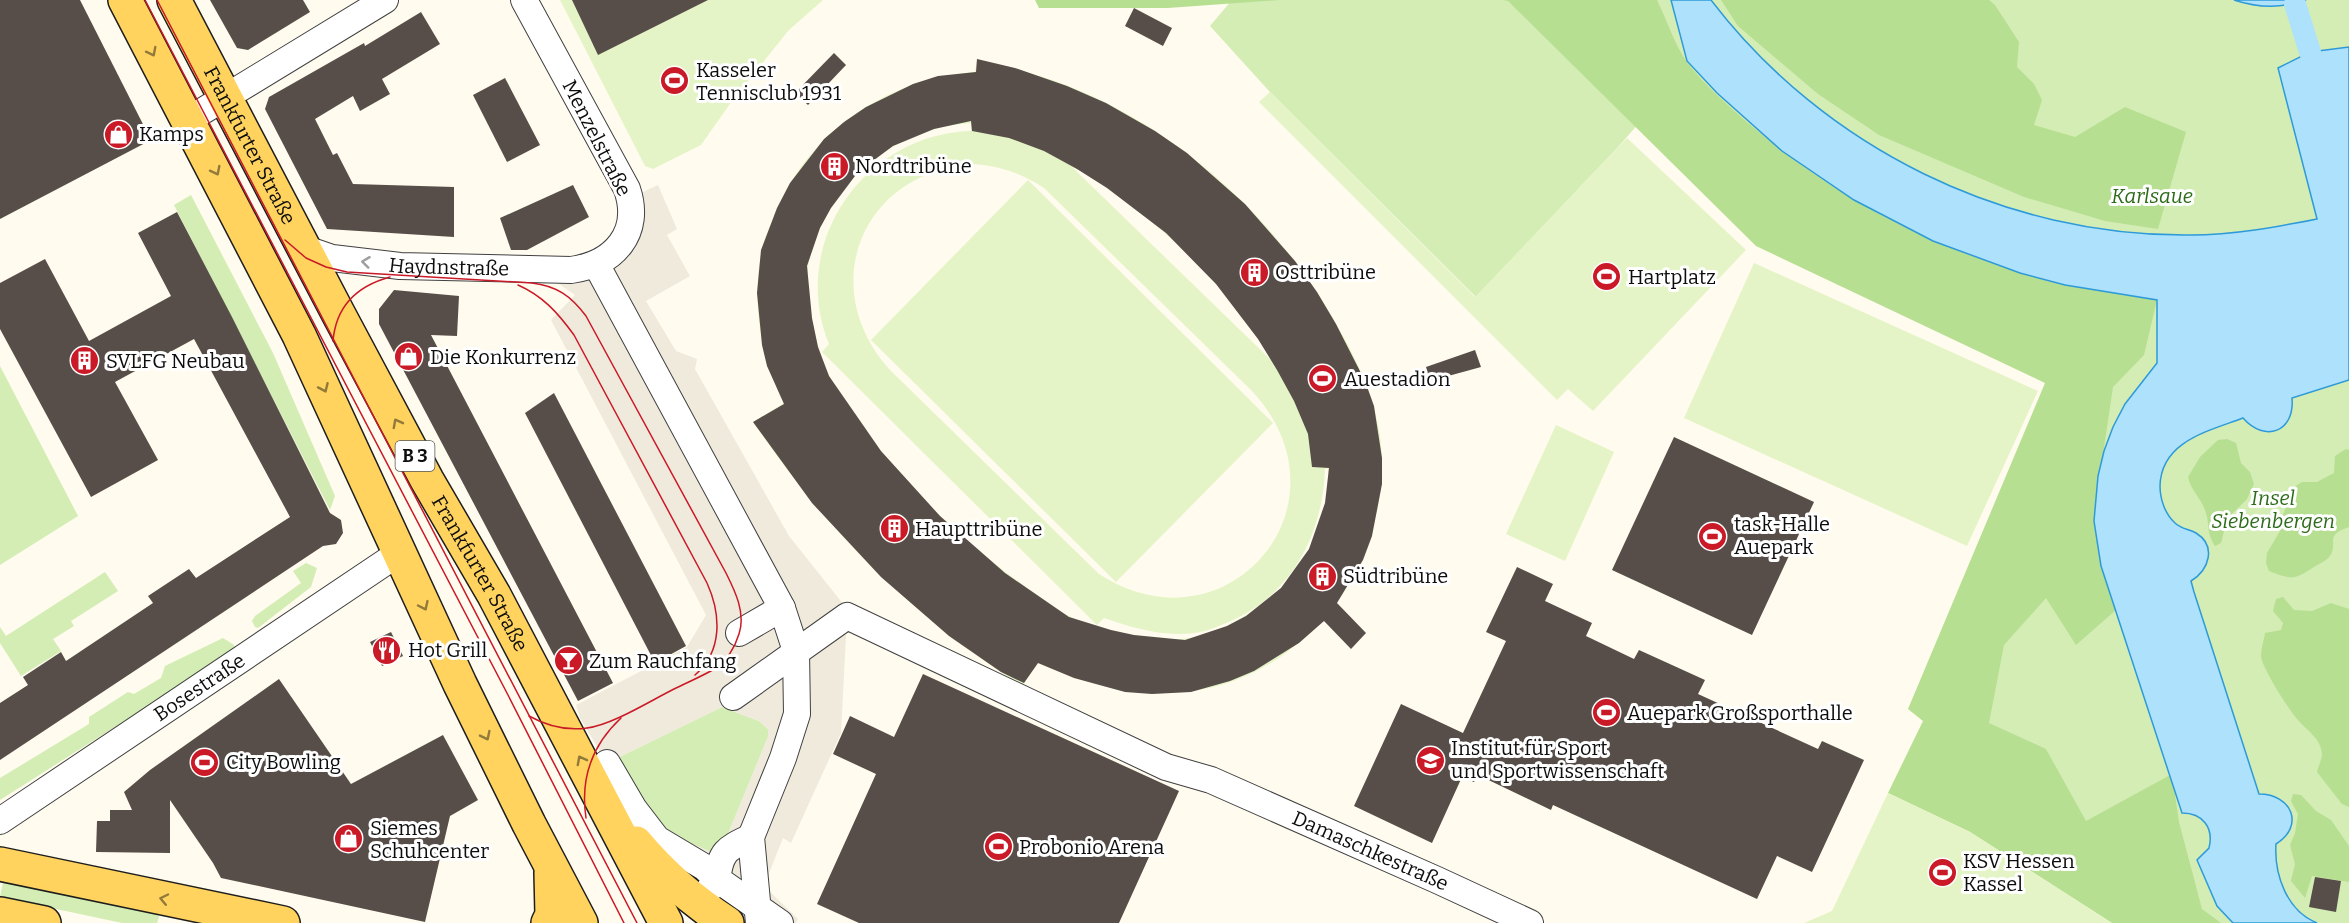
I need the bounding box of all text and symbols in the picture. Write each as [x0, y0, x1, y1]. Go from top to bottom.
one-way arrow [145, 46, 157, 57]
place label: Kasseler Tennisclub 1931 [696, 58, 841, 105]
street label: Frankfurter Straße [199, 62, 301, 228]
sports icon: Kasseler Tennisclub 1931 [659, 65, 691, 97]
street label: Menzelstraße [557, 76, 637, 200]
shop icon: Kamps [102, 118, 134, 150]
place label: Kamps [139, 122, 204, 146]
building icon: Nordtribüne [818, 150, 850, 182]
place label: Nordtribüne [855, 154, 972, 178]
one-way arrow [209, 165, 220, 176]
park label: Karlsaue [2111, 184, 2193, 208]
street label: Haydnstraße [387, 253, 509, 281]
one-way arrow [361, 256, 370, 269]
building icon: Osttribüne [1238, 256, 1270, 288]
place label: Osttribüne [1275, 260, 1376, 284]
sports icon: Hartplatz [1591, 261, 1623, 293]
place label: Hartplatz [1628, 265, 1716, 289]
shop icon: Die Konkurrenz [393, 341, 425, 373]
building icon: SVLFG Neubau [69, 345, 101, 377]
place label: Die Konkurrenz [430, 345, 576, 369]
place label: SVLFG Neubau [106, 349, 245, 373]
sports icon: Auestadion [1307, 363, 1339, 395]
place label: Auestadion [1344, 367, 1451, 391]
one-way arrow [317, 382, 329, 393]
one-way arrow [393, 418, 404, 429]
road number: B 3 [396, 441, 434, 471]
park label: Insel Siebenbergen [2211, 486, 2335, 533]
street label: Frankfurter Straße [427, 491, 533, 655]
place label: task-Halle Auepark [1734, 512, 1830, 559]
building icon: Haupttribüne [878, 513, 910, 545]
place label: Haupttribüne [915, 517, 1042, 541]
sports icon: task-Halle Auepark [1697, 520, 1729, 552]
building icon: Südtribüne [1306, 560, 1338, 592]
place label: Südtribüne [1343, 564, 1448, 588]
one-way arrow [416, 599, 428, 610]
restaurant icon: Hot Grill [371, 634, 403, 666]
place label: Hot Grill [408, 638, 487, 662]
bar icon: Zum Rauchfang [552, 645, 584, 677]
street label: Bosestraße [149, 648, 249, 726]
place label: Zum Rauchfang [589, 649, 737, 673]
sports icon: Auepark Großsporthalle [1590, 697, 1622, 729]
place label: Auepark Großsporthalle [1627, 701, 1853, 725]
one-way arrow [478, 730, 490, 741]
place label: Institut für Sport und Sportwissenschaft [1451, 736, 1664, 783]
school or university icon: Institut für Sport und Sportwissenschaft [1414, 744, 1446, 776]
sports icon: City Bowling [189, 746, 221, 778]
place label: City Bowling [226, 750, 341, 774]
one-way arrow [577, 755, 588, 766]
street label: Damaschkestraße [1289, 806, 1452, 896]
place label: Siemes Schuhcenter [370, 816, 489, 863]
shop icon: Siemes Schuhcenter [333, 823, 365, 855]
sports icon: Probonio Arena [982, 831, 1014, 863]
place label: Probonio Arena [1019, 835, 1165, 859]
place label: KSV Hessen Kassel [1963, 849, 2075, 896]
sports icon: KSV Hessen Kassel [1926, 856, 1958, 888]
one-way arrow [159, 893, 169, 906]

